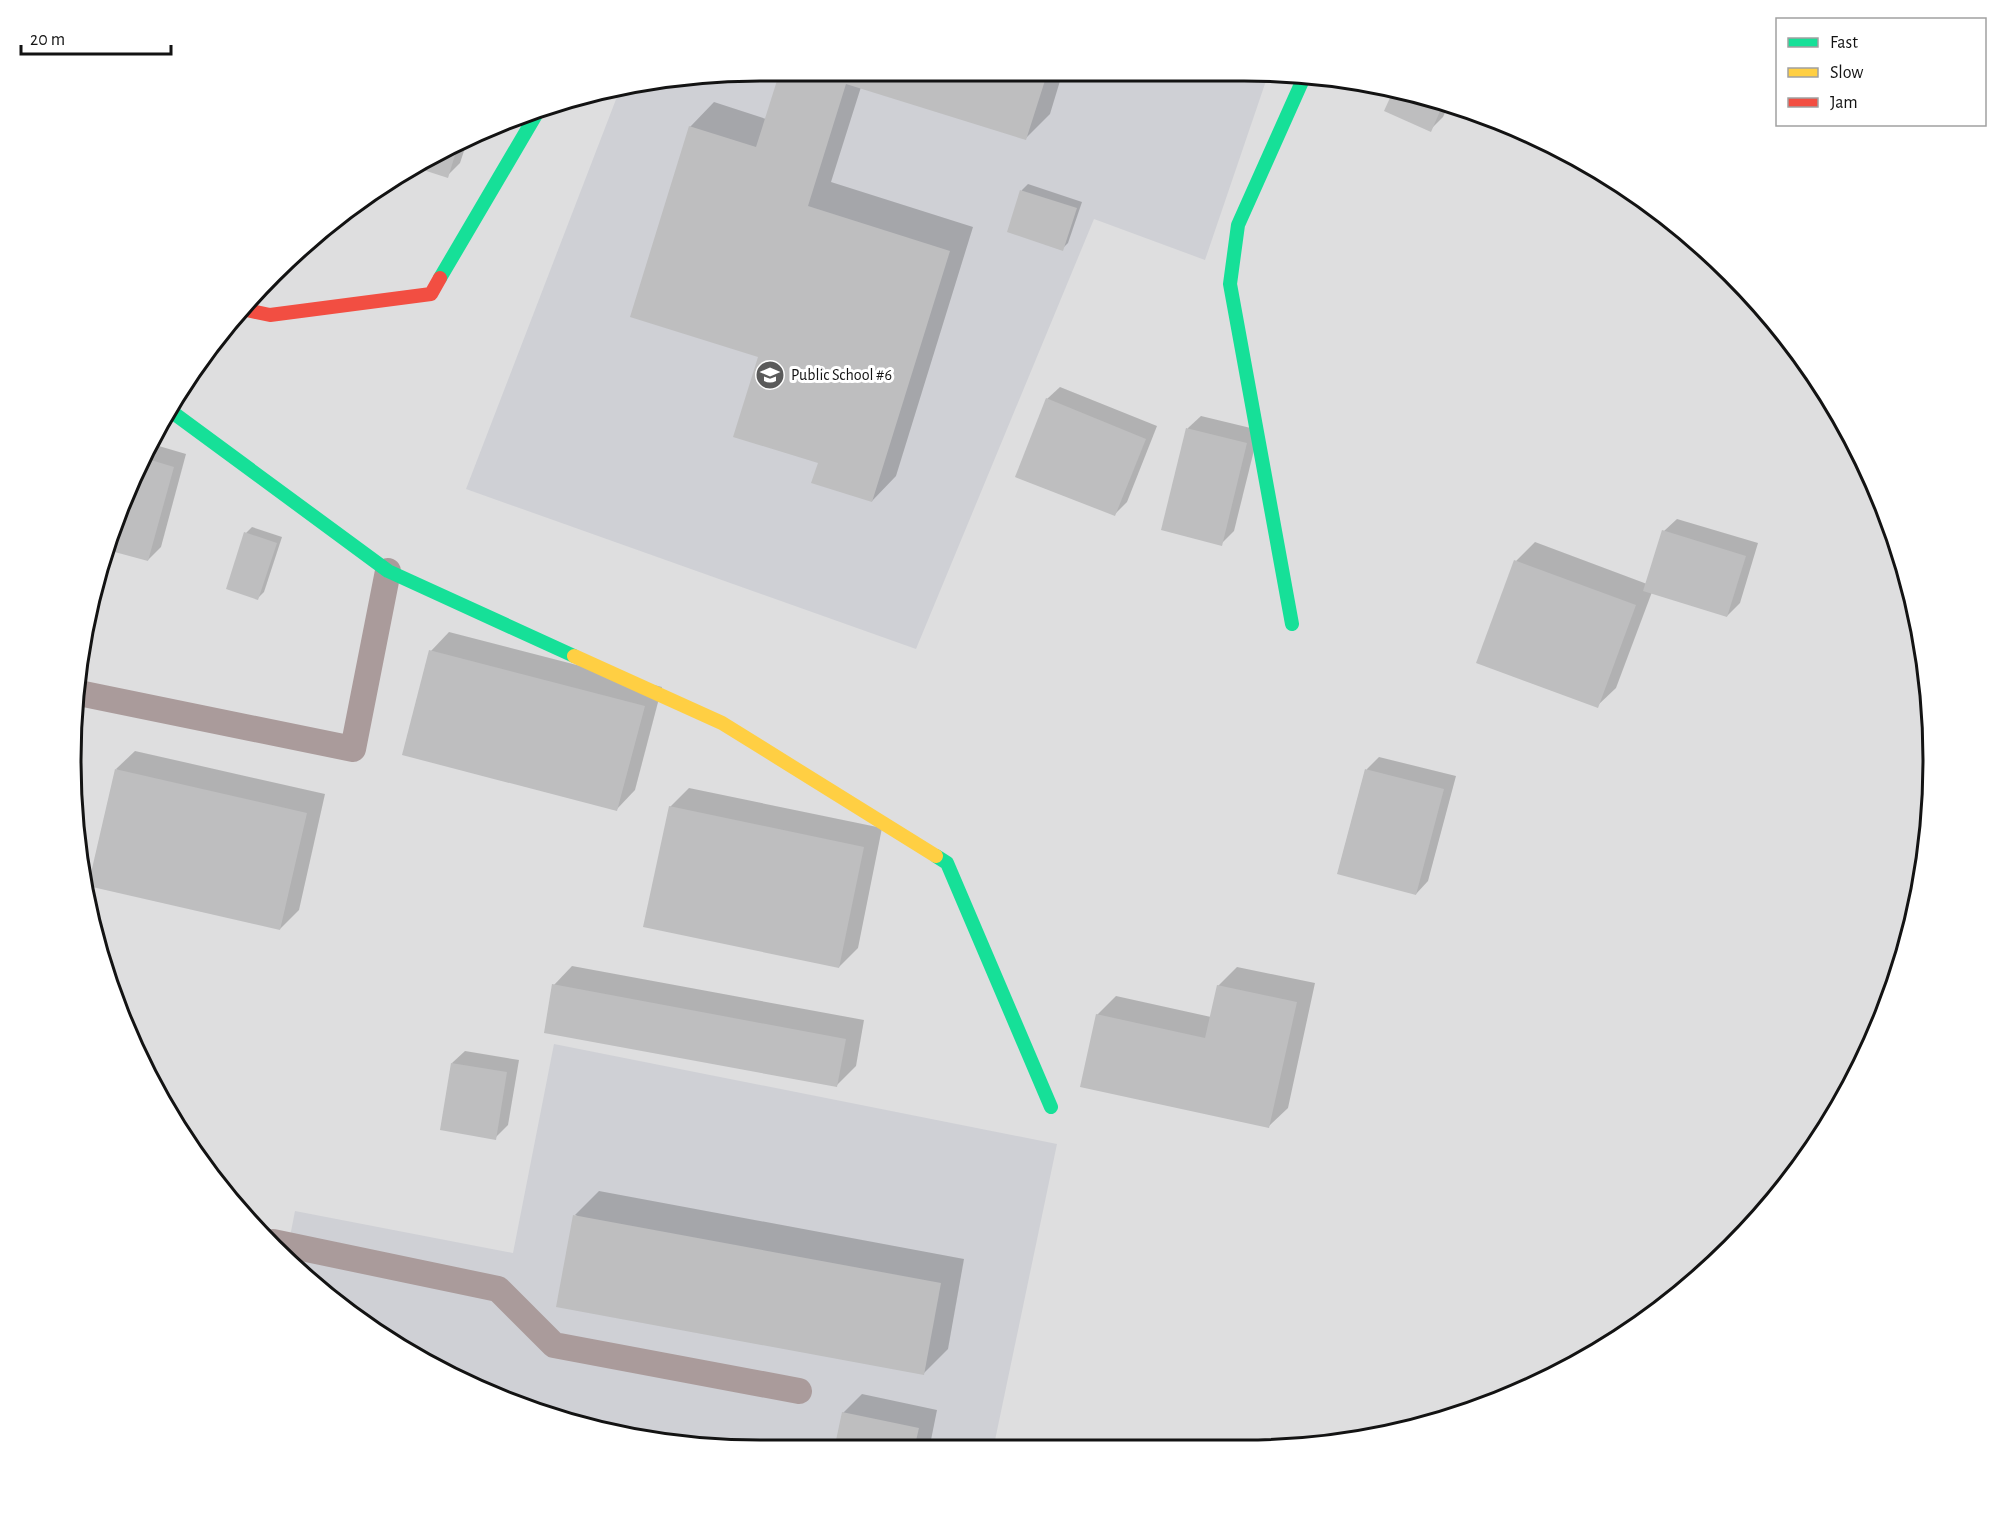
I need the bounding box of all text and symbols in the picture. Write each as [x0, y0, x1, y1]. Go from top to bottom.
scale bar [21, 18, 171, 56]
legend [1776, 18, 1986, 126]
text: 20 m [30, 31, 65, 49]
text: Fast [1830, 34, 1858, 52]
text: Slow [1830, 64, 1863, 82]
text: Jam [1830, 94, 1858, 112]
school or university icon: Public School #6 [754, 359, 786, 391]
place label: Public School #6 [791, 367, 892, 383]

